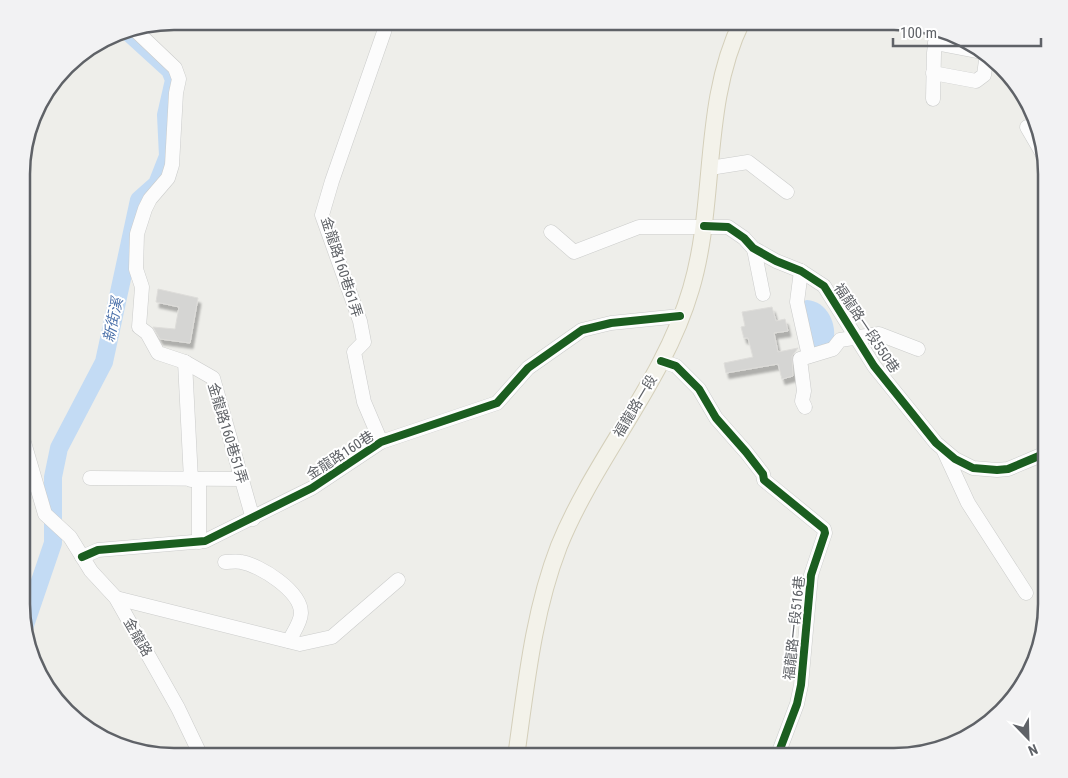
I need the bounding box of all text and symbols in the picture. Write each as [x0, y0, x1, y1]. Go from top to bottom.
scale bar [893, 15, 1040, 47]
text: 100 m [900, 24, 937, 42]
street label: 金龍路160巷61弄 [318, 215, 366, 319]
street label: 福龍路一段550巷 [831, 280, 903, 376]
water label: 新街溪 [100, 294, 127, 344]
street label: 福龍路一段 [610, 372, 660, 440]
street label: 金龍路160巷51弄 [205, 381, 251, 485]
street label: 金龍路160巷 [303, 427, 377, 483]
street label: 福龍路一段516巷 [781, 575, 807, 681]
street label: 金龍路 [121, 615, 155, 659]
north arrow [1003, 713, 1053, 763]
text: N [1026, 741, 1040, 759]

